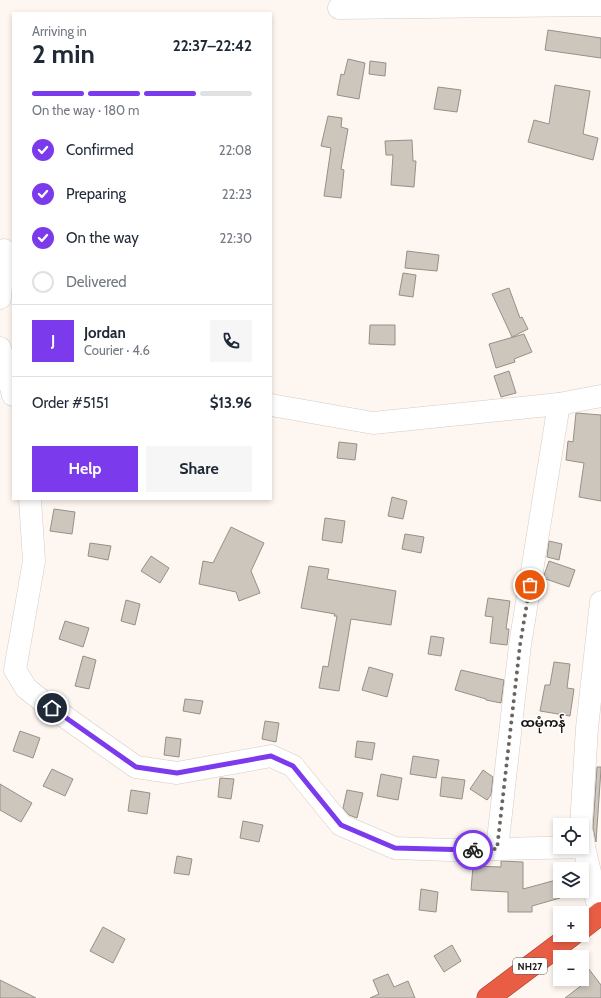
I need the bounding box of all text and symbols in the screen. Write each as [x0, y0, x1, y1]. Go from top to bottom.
text: Arriving in [32, 23, 87, 39]
text: 22:37–22:42 [173, 37, 252, 55]
text: 2 min [32, 38, 95, 70]
text: On the way · 180 m [32, 102, 140, 118]
icon: check [32, 139, 54, 161]
text: Confirmed [66, 141, 134, 159]
text: 22:08 [219, 142, 252, 158]
icon: check [32, 183, 54, 205]
text: Preparing [66, 185, 126, 203]
text: 22:23 [222, 186, 252, 202]
icon: check [32, 227, 54, 249]
text: On the way [66, 229, 139, 247]
text: 22:30 [220, 230, 252, 246]
text: Delivered [66, 273, 127, 291]
button: phone [210, 320, 252, 362]
text: Jordan [84, 324, 126, 342]
text: J [51, 332, 55, 350]
text: Courier · 4.6 [84, 342, 150, 358]
text: Order #5151 [32, 394, 109, 412]
text: $13.96 [210, 394, 252, 412]
button: Help [32, 446, 138, 492]
button: Share [146, 446, 252, 492]
pin [513, 568, 547, 602]
icon: bag [519, 574, 541, 596]
pin [35, 691, 69, 725]
icon: home [41, 697, 63, 719]
district label: ထမုံကန် [520, 713, 566, 734]
map controls [553, 818, 589, 986]
button: locate [553, 818, 589, 854]
courier [453, 830, 493, 870]
icon: bike [462, 839, 484, 861]
button: layers [553, 862, 589, 898]
button: + [553, 906, 589, 942]
button: − [553, 950, 589, 986]
road number: NH27 [513, 958, 547, 974]

